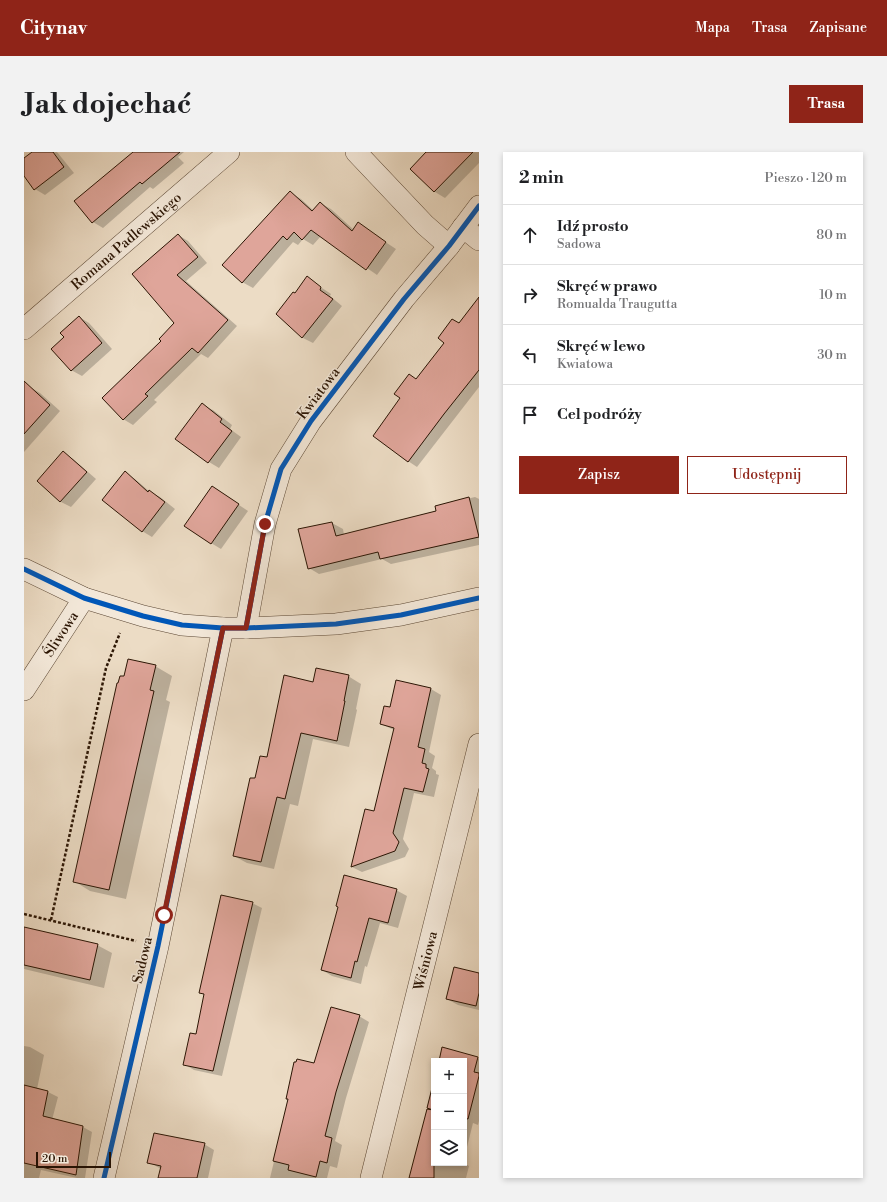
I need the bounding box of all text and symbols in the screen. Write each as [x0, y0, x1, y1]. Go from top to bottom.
text: Citynav [20, 16, 87, 40]
text: Mapa [695, 19, 730, 37]
text: Trasa [752, 19, 787, 37]
text: Zapisane [809, 19, 867, 37]
button: Trasa [789, 85, 863, 123]
text: Jak dojechać [24, 87, 191, 122]
text: 2 min [519, 167, 564, 189]
text: Pieszo · 120 m [765, 170, 847, 186]
street label: Romana Padlewskiego [68, 189, 186, 294]
text: Idź prosto [557, 217, 629, 236]
icon: ahead [519, 224, 541, 246]
text: 80 m [816, 227, 847, 243]
text: Sadowa [557, 236, 601, 252]
text: Skręć w prawo [557, 277, 657, 296]
icon: right [519, 284, 541, 306]
text: 10 m [819, 287, 847, 303]
text: Romualda Traugutta [557, 296, 677, 312]
text: Skręć w lewo [557, 337, 645, 356]
icon: left [519, 344, 541, 366]
text: 30 m [817, 347, 847, 363]
text: Kwiatowa [557, 356, 613, 372]
street label: Kwiatowa [293, 363, 345, 423]
icon: arrive [519, 404, 541, 426]
text: Cel podróży [557, 405, 642, 424]
button: Zapisz [519, 456, 679, 494]
button: Udostępnij [687, 456, 847, 494]
route end [256, 515, 274, 533]
street label: Śliwowa [38, 607, 83, 661]
route start [155, 906, 173, 924]
street label: Wiśniowa [410, 929, 442, 993]
street label: Sadowa [129, 934, 157, 985]
map controls [431, 1058, 467, 1166]
button: + [431, 1058, 467, 1094]
button: − [431, 1094, 467, 1130]
button: layers [431, 1130, 467, 1166]
scale bar [36, 1150, 111, 1169]
text: 20 m [42, 1152, 67, 1166]

